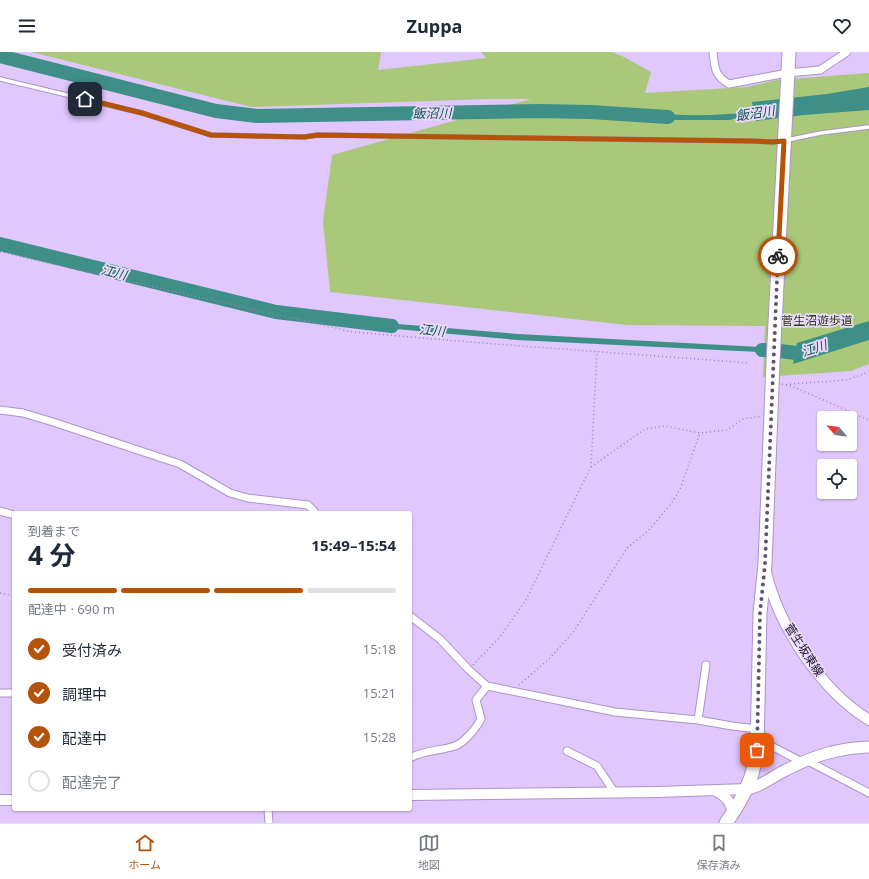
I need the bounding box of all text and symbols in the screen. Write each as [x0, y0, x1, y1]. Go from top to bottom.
text: Zuppa [407, 14, 462, 38]
icon: menu [16, 15, 38, 37]
icon: heart [831, 15, 853, 37]
pin [68, 82, 102, 116]
icon: home [74, 88, 96, 110]
water label: 飯沼川 [734, 101, 778, 125]
water label: 飯沼川 [412, 104, 454, 122]
courier [758, 236, 798, 276]
icon: bike [767, 245, 789, 267]
water label: 江川 [99, 260, 131, 284]
park label: 菅生沼遊歩道 [781, 312, 853, 329]
water label: 江川 [418, 320, 448, 340]
water label: 江川 [799, 335, 831, 361]
north arrow [817, 411, 857, 451]
map controls [817, 411, 857, 499]
button: locate [817, 459, 857, 499]
text: 到着まで [28, 522, 80, 540]
text: 15:49–15:54 [311, 535, 396, 555]
text: 4 分 [28, 537, 76, 573]
text: 配達中 · 690 m [28, 600, 115, 618]
street label: 菅生坂東線 [781, 620, 828, 680]
icon: check [28, 638, 50, 660]
text: 受付済み [62, 640, 122, 660]
text: 15:18 [363, 640, 396, 658]
icon: check [28, 682, 50, 704]
text: 調理中 [62, 684, 107, 704]
text: 15:21 [363, 684, 396, 702]
icon: check [28, 726, 50, 748]
text: 配達中 [62, 728, 107, 748]
text: 15:28 [363, 728, 396, 746]
pin [740, 733, 774, 767]
icon: bag [746, 739, 768, 761]
text: 配達完了 [62, 772, 122, 792]
tab: ホーム [128, 832, 161, 872]
tab: 地図 [418, 832, 440, 872]
tab: 保存済み [697, 832, 741, 872]

